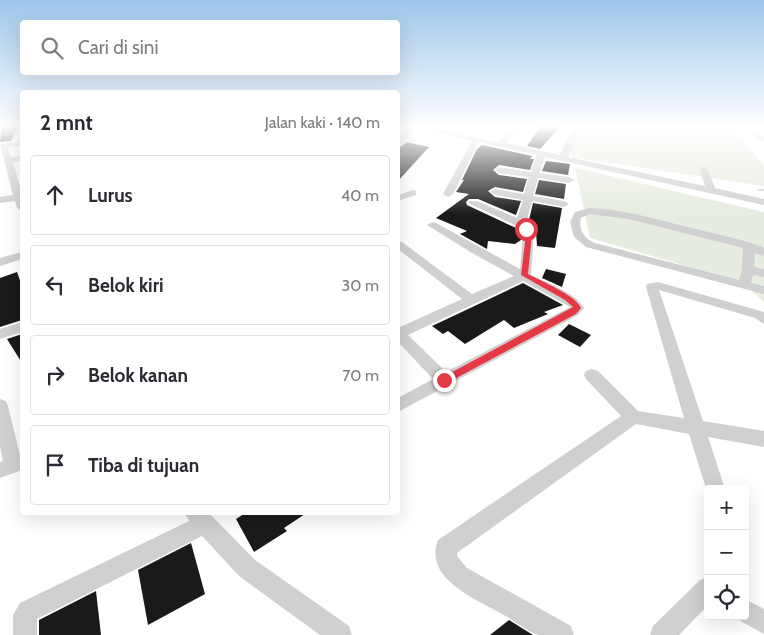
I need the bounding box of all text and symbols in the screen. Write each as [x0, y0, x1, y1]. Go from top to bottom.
search box [20, 20, 400, 75]
icon: search [38, 34, 66, 62]
text: Cari di sini [78, 36, 159, 59]
text: 2 mnt [40, 110, 93, 135]
text: Jalan kaki · 140 m [265, 113, 380, 132]
icon: ahead [41, 181, 69, 209]
text: Lurus [88, 184, 133, 207]
text: 40 m [341, 186, 379, 205]
route start [515, 218, 538, 241]
icon: left [41, 271, 69, 299]
text: Belok kiri [88, 274, 164, 297]
text: 30 m [342, 276, 379, 295]
icon: right [41, 361, 69, 389]
text: Belok kanan [88, 364, 188, 387]
text: 70 m [342, 366, 379, 385]
route end [433, 369, 456, 392]
icon: arrive [41, 451, 69, 479]
text: Tiba di tujuan [88, 454, 199, 477]
map controls [704, 485, 749, 620]
button: + [704, 485, 749, 530]
button: − [704, 530, 749, 575]
button: locate [704, 575, 749, 620]

